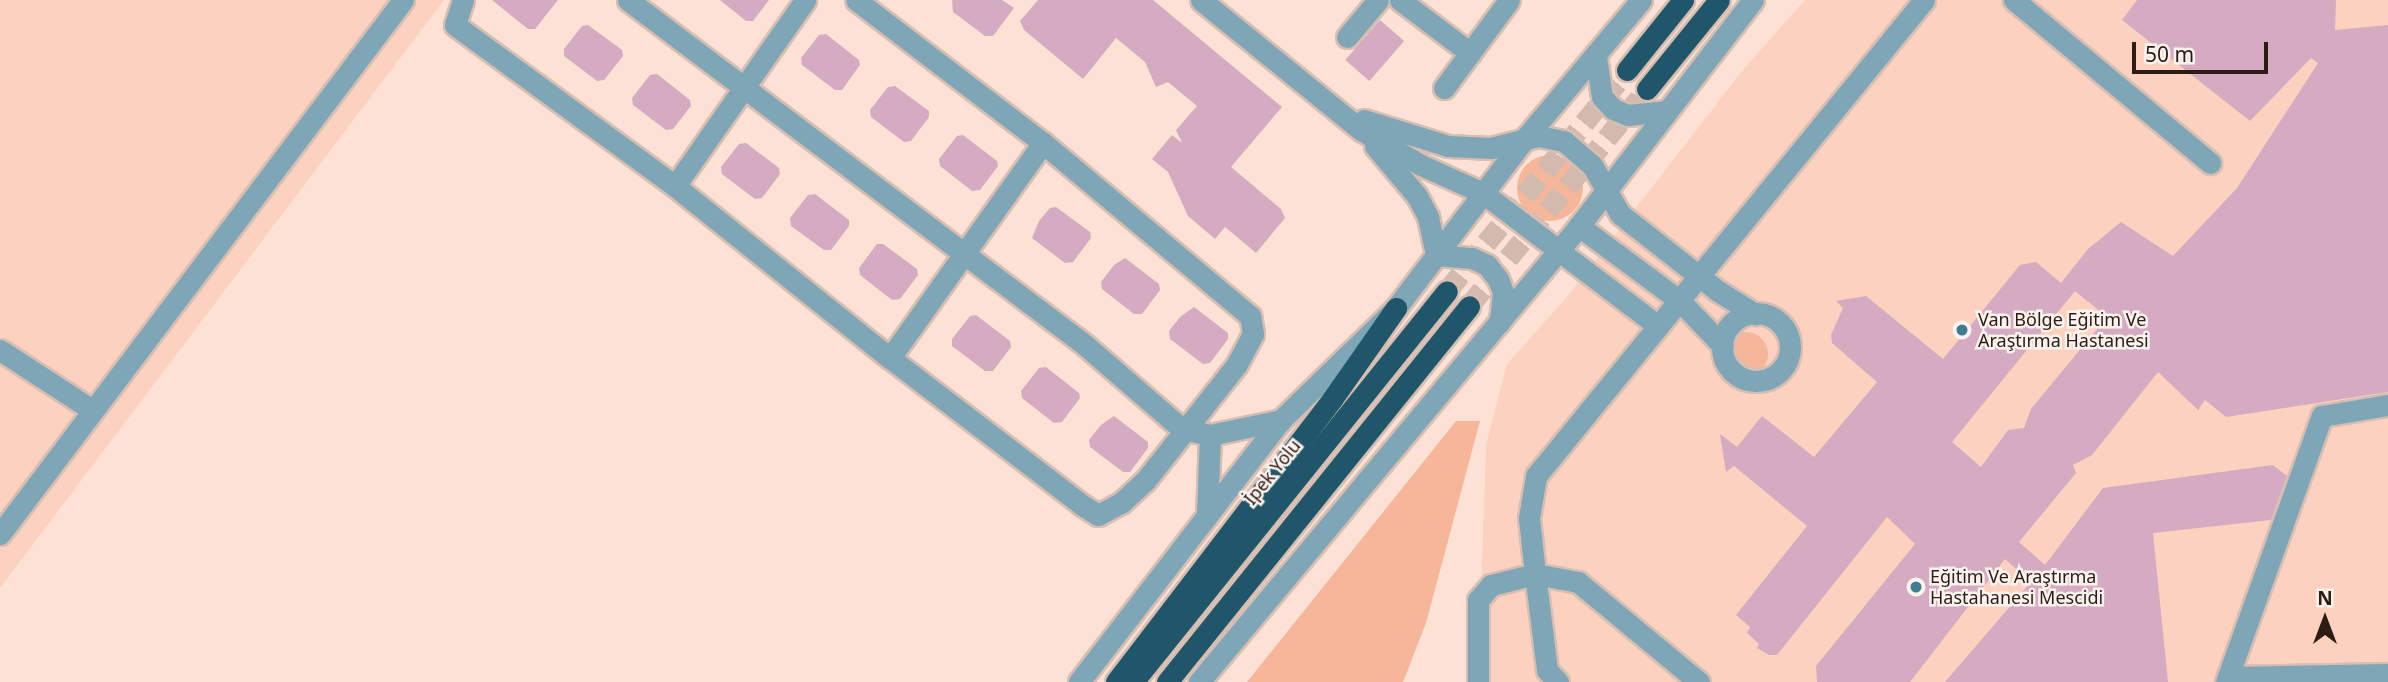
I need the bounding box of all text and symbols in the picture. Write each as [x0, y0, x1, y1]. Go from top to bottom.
scale bar [2136, 28, 2272, 72]
text: 50 m [2145, 40, 2194, 68]
place label: Van Bölge Eğitim Ve Araştırma Hastanesi [1978, 309, 2149, 352]
marker: Van Bölge Eğitim Ve Araştırma Hastanesi [1952, 320, 1972, 340]
street label: İpek Yolu [1239, 435, 1305, 509]
place label: Eğitim Ve Araştırma Hastahanesi Mescidi [1930, 566, 2103, 608]
marker: Eğitim Ve Araştırma Hastahanesi Mescidi [1908, 579, 1924, 595]
north arrow [2290, 584, 2360, 654]
text: N [2317, 585, 2333, 611]

